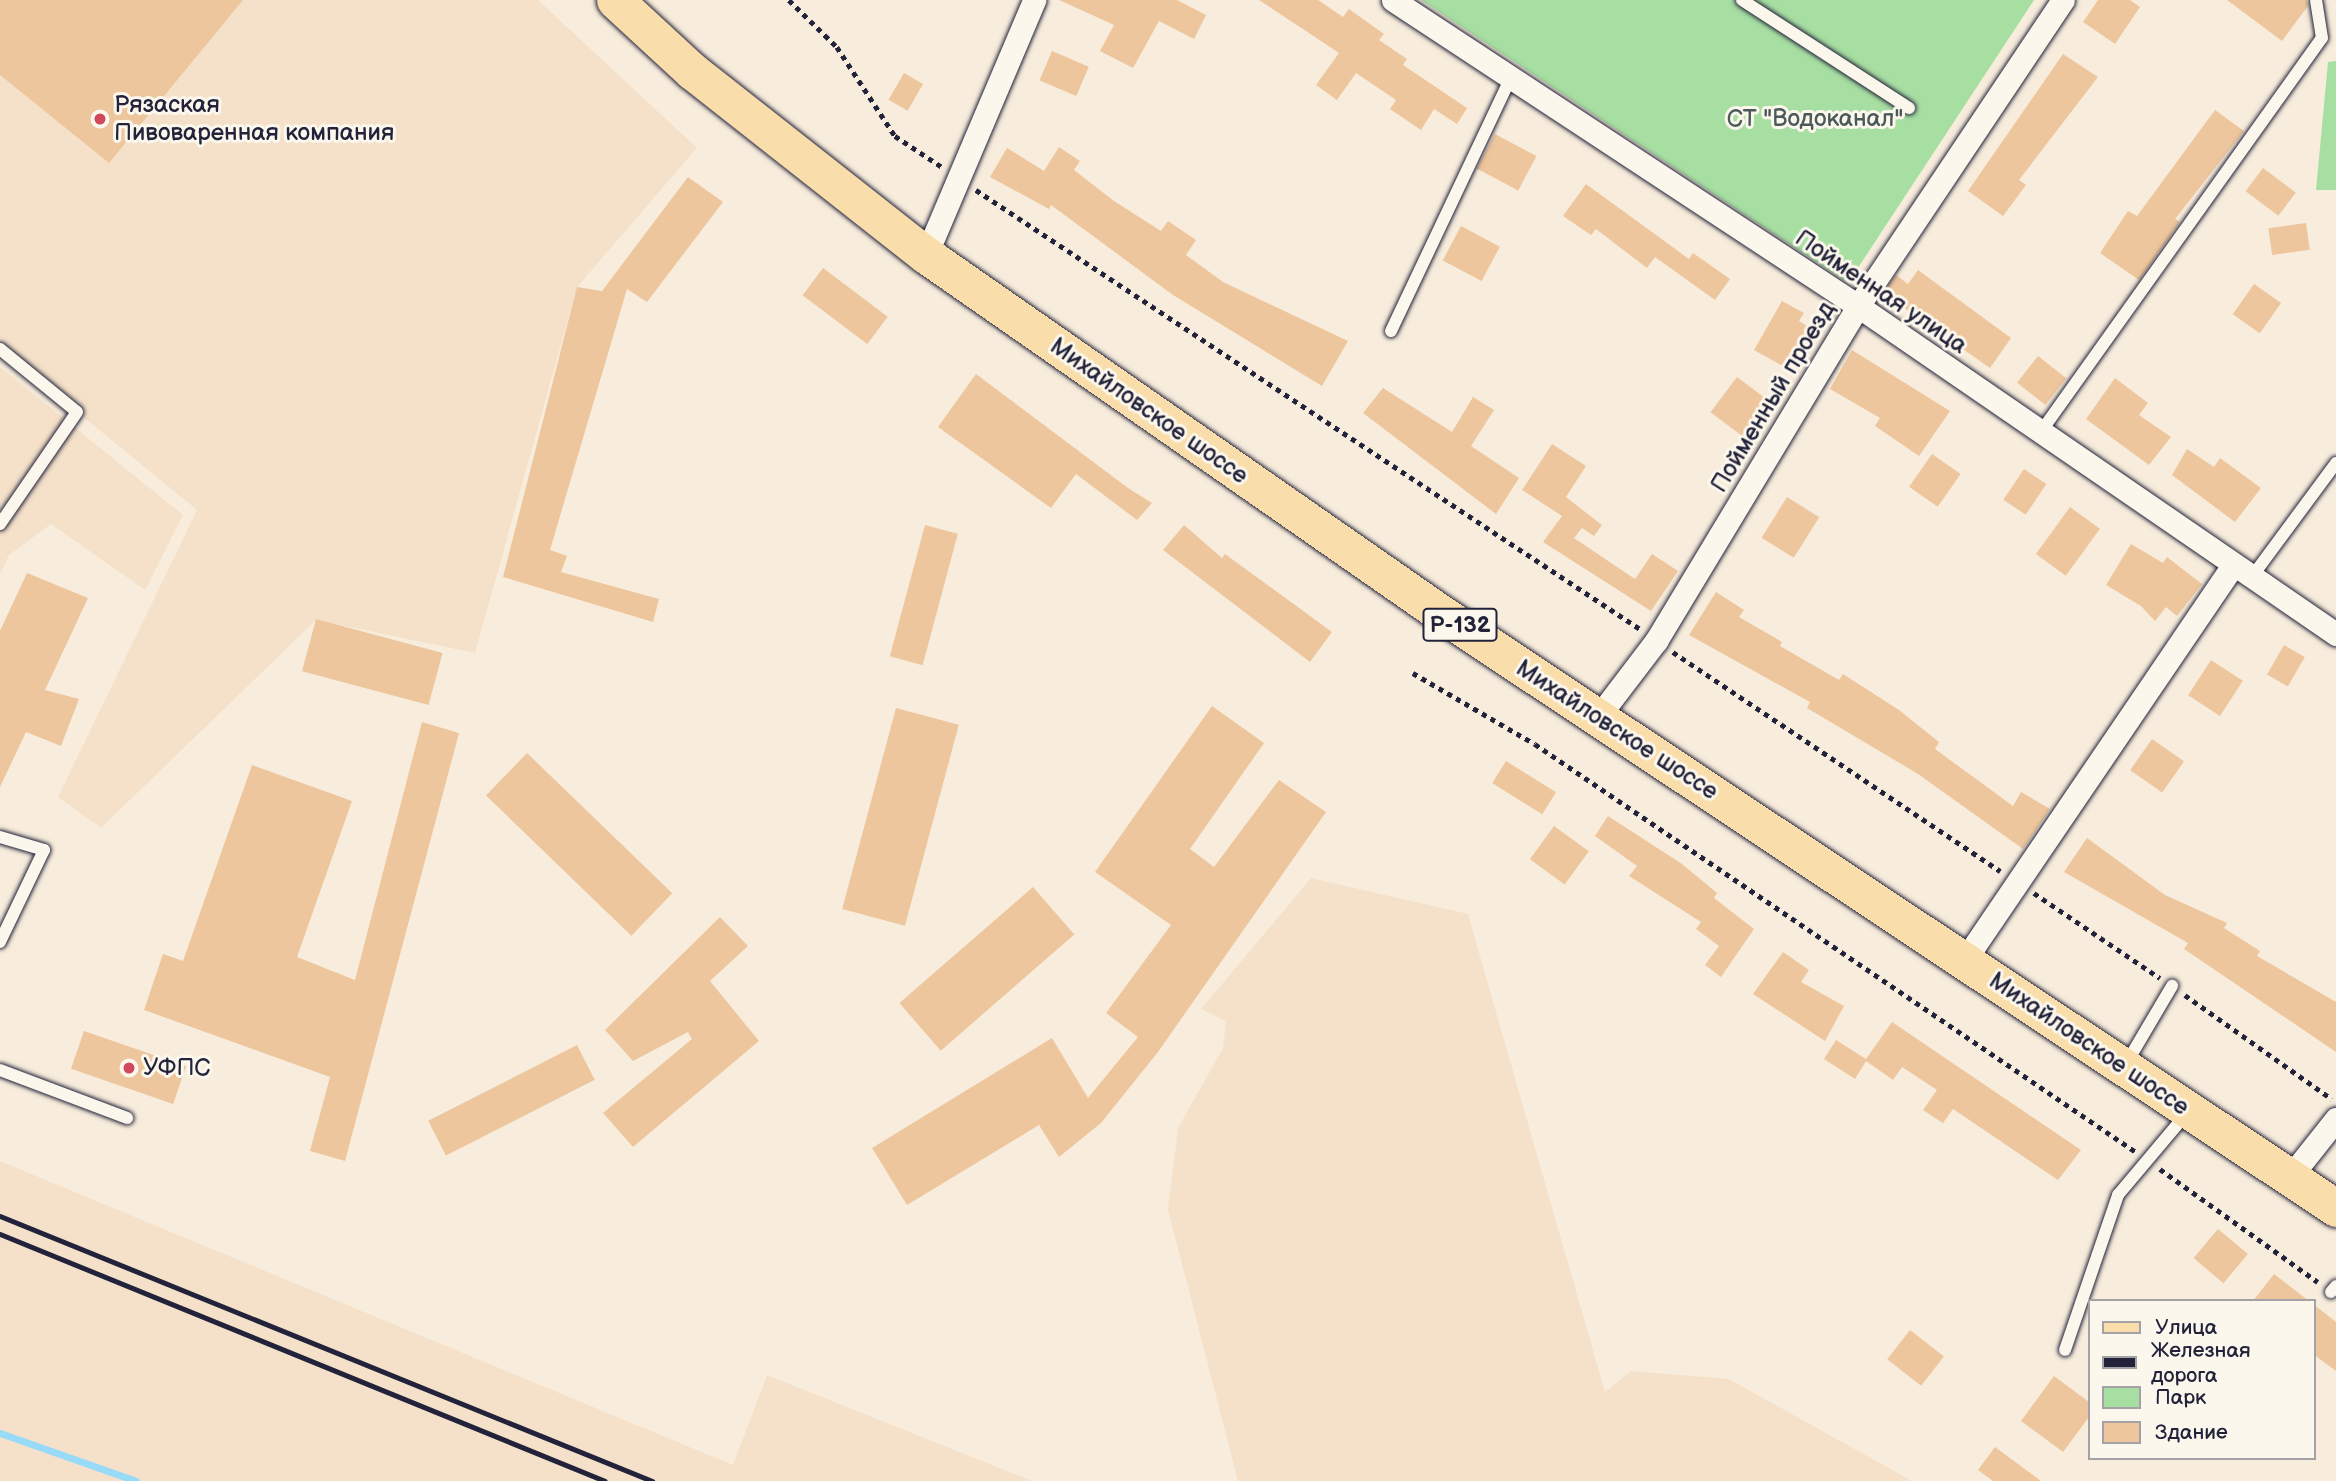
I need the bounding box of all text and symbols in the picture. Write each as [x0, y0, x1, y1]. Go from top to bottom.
place label: Рязаская Пивоваренная компания [114, 91, 394, 147]
park label: СТ "Водоканал" [1727, 105, 1903, 133]
marker: Рязаская Пивоваренная компания [92, 111, 108, 127]
street label: Пойменная улица [1790, 224, 1972, 360]
street label: Пойменный проезд [1705, 296, 1841, 498]
street label: Михайловское шоссе [1044, 332, 1254, 490]
road number: Р-132 [1422, 606, 1498, 645]
street label: Михайловское шоссе [1511, 654, 1723, 806]
street label: Михайловское шоссе [1983, 966, 2195, 1122]
place label: УФПС [143, 1054, 211, 1082]
marker: УФПС [121, 1060, 137, 1076]
legend [2088, 1299, 2315, 1460]
text: Улица [2155, 1315, 2217, 1340]
text: Железная дорога [2151, 1338, 2251, 1388]
text: Парк [2155, 1385, 2206, 1410]
text: Здание [2155, 1420, 2228, 1445]

